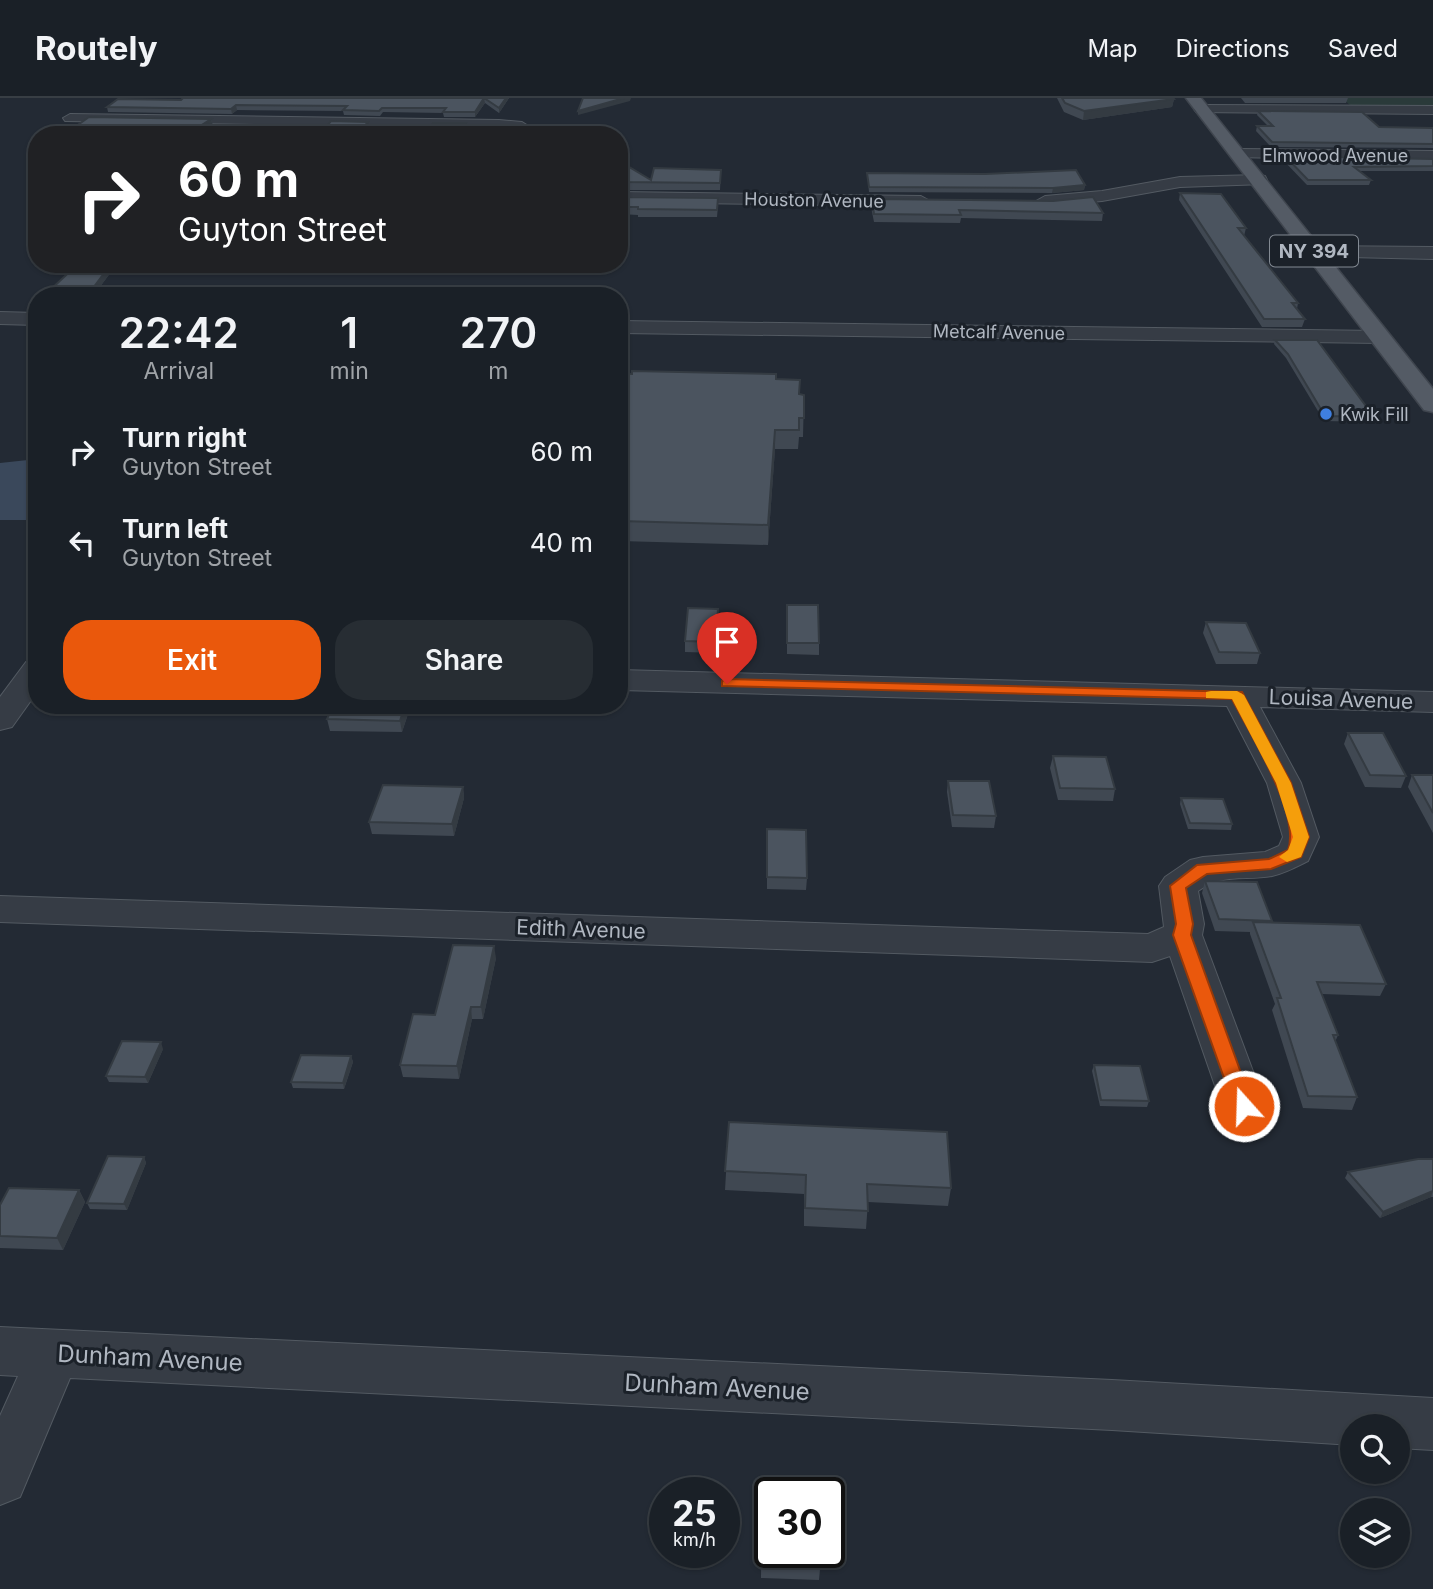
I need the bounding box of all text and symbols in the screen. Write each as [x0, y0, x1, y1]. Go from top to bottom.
text: Routely [35, 28, 158, 68]
text: Map [1088, 34, 1137, 63]
text: Directions [1175, 34, 1290, 63]
text: Saved [1328, 34, 1398, 63]
street label: Elmwood Avenue [1262, 145, 1408, 166]
text: 60 m [178, 150, 299, 209]
icon: right [63, 154, 154, 245]
street label: Houston Avenue [744, 188, 884, 212]
text: Guyton Street [178, 210, 387, 249]
road number: NY 394 [1270, 236, 1358, 266]
text: 22:42 [119, 307, 239, 358]
text: 1 [340, 307, 358, 358]
text: 270 [460, 307, 537, 358]
street label: Metcalf Avenue [933, 320, 1065, 344]
text: Arrival [143, 357, 214, 385]
text: min [330, 357, 369, 385]
text: m [488, 357, 509, 385]
place label: Kwik Fill [1340, 404, 1409, 425]
marker: Kwik Fill [1318, 406, 1334, 422]
text: Turn right [122, 422, 247, 453]
icon: right [63, 433, 101, 471]
text: 60 m [530, 436, 593, 467]
text: Guyton Street [122, 453, 272, 481]
text: Turn left [122, 513, 228, 544]
icon: left [63, 524, 101, 562]
text: 40 m [530, 527, 593, 558]
text: Guyton Street [122, 544, 272, 572]
pin [697, 612, 757, 684]
button: Exit [63, 620, 321, 700]
button: Share [335, 620, 593, 700]
icon: arrive [708, 623, 746, 661]
street label: Louisa Avenue [1268, 684, 1414, 714]
street label: Edith Avenue [516, 914, 646, 944]
position arrow [1207, 1069, 1281, 1143]
street label: Dunham Avenue [57, 1339, 243, 1377]
street label: Dunham Avenue [624, 1368, 810, 1406]
map controls [1340, 1414, 1410, 1568]
button: search [1340, 1414, 1410, 1484]
speed limit sign: 30 [754, 1477, 845, 1568]
text: 25 [672, 1492, 717, 1534]
button: layers [1340, 1498, 1410, 1568]
text: km/h [673, 1529, 716, 1550]

